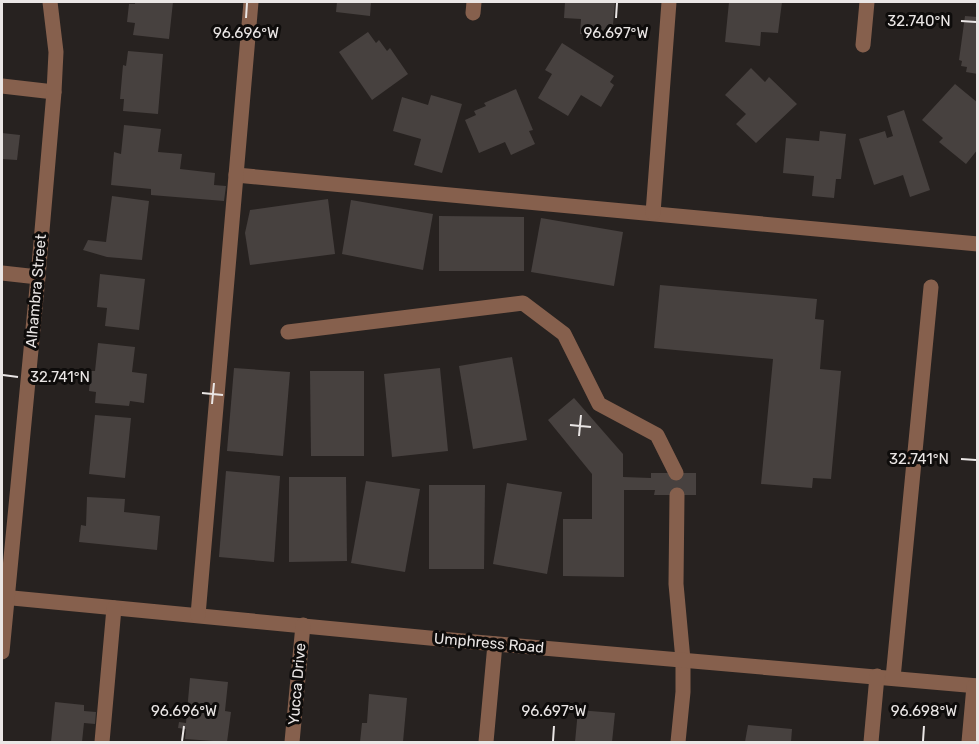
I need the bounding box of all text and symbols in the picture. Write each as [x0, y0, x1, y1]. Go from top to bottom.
text: 32.740°N [887, 12, 951, 30]
text: 96.696°W [213, 24, 279, 42]
text: 96.697°W [584, 24, 648, 42]
street label: Alhambra Street [22, 233, 50, 349]
text: 32.741°N [30, 368, 90, 386]
text: 32.741°N [889, 450, 949, 468]
street label: Umphress Road [433, 629, 545, 657]
street label: Yucca Drive [284, 642, 310, 726]
text: 96.696°W [151, 702, 217, 720]
text: 96.697°W [522, 702, 586, 720]
text: 96.698°W [891, 702, 957, 720]

